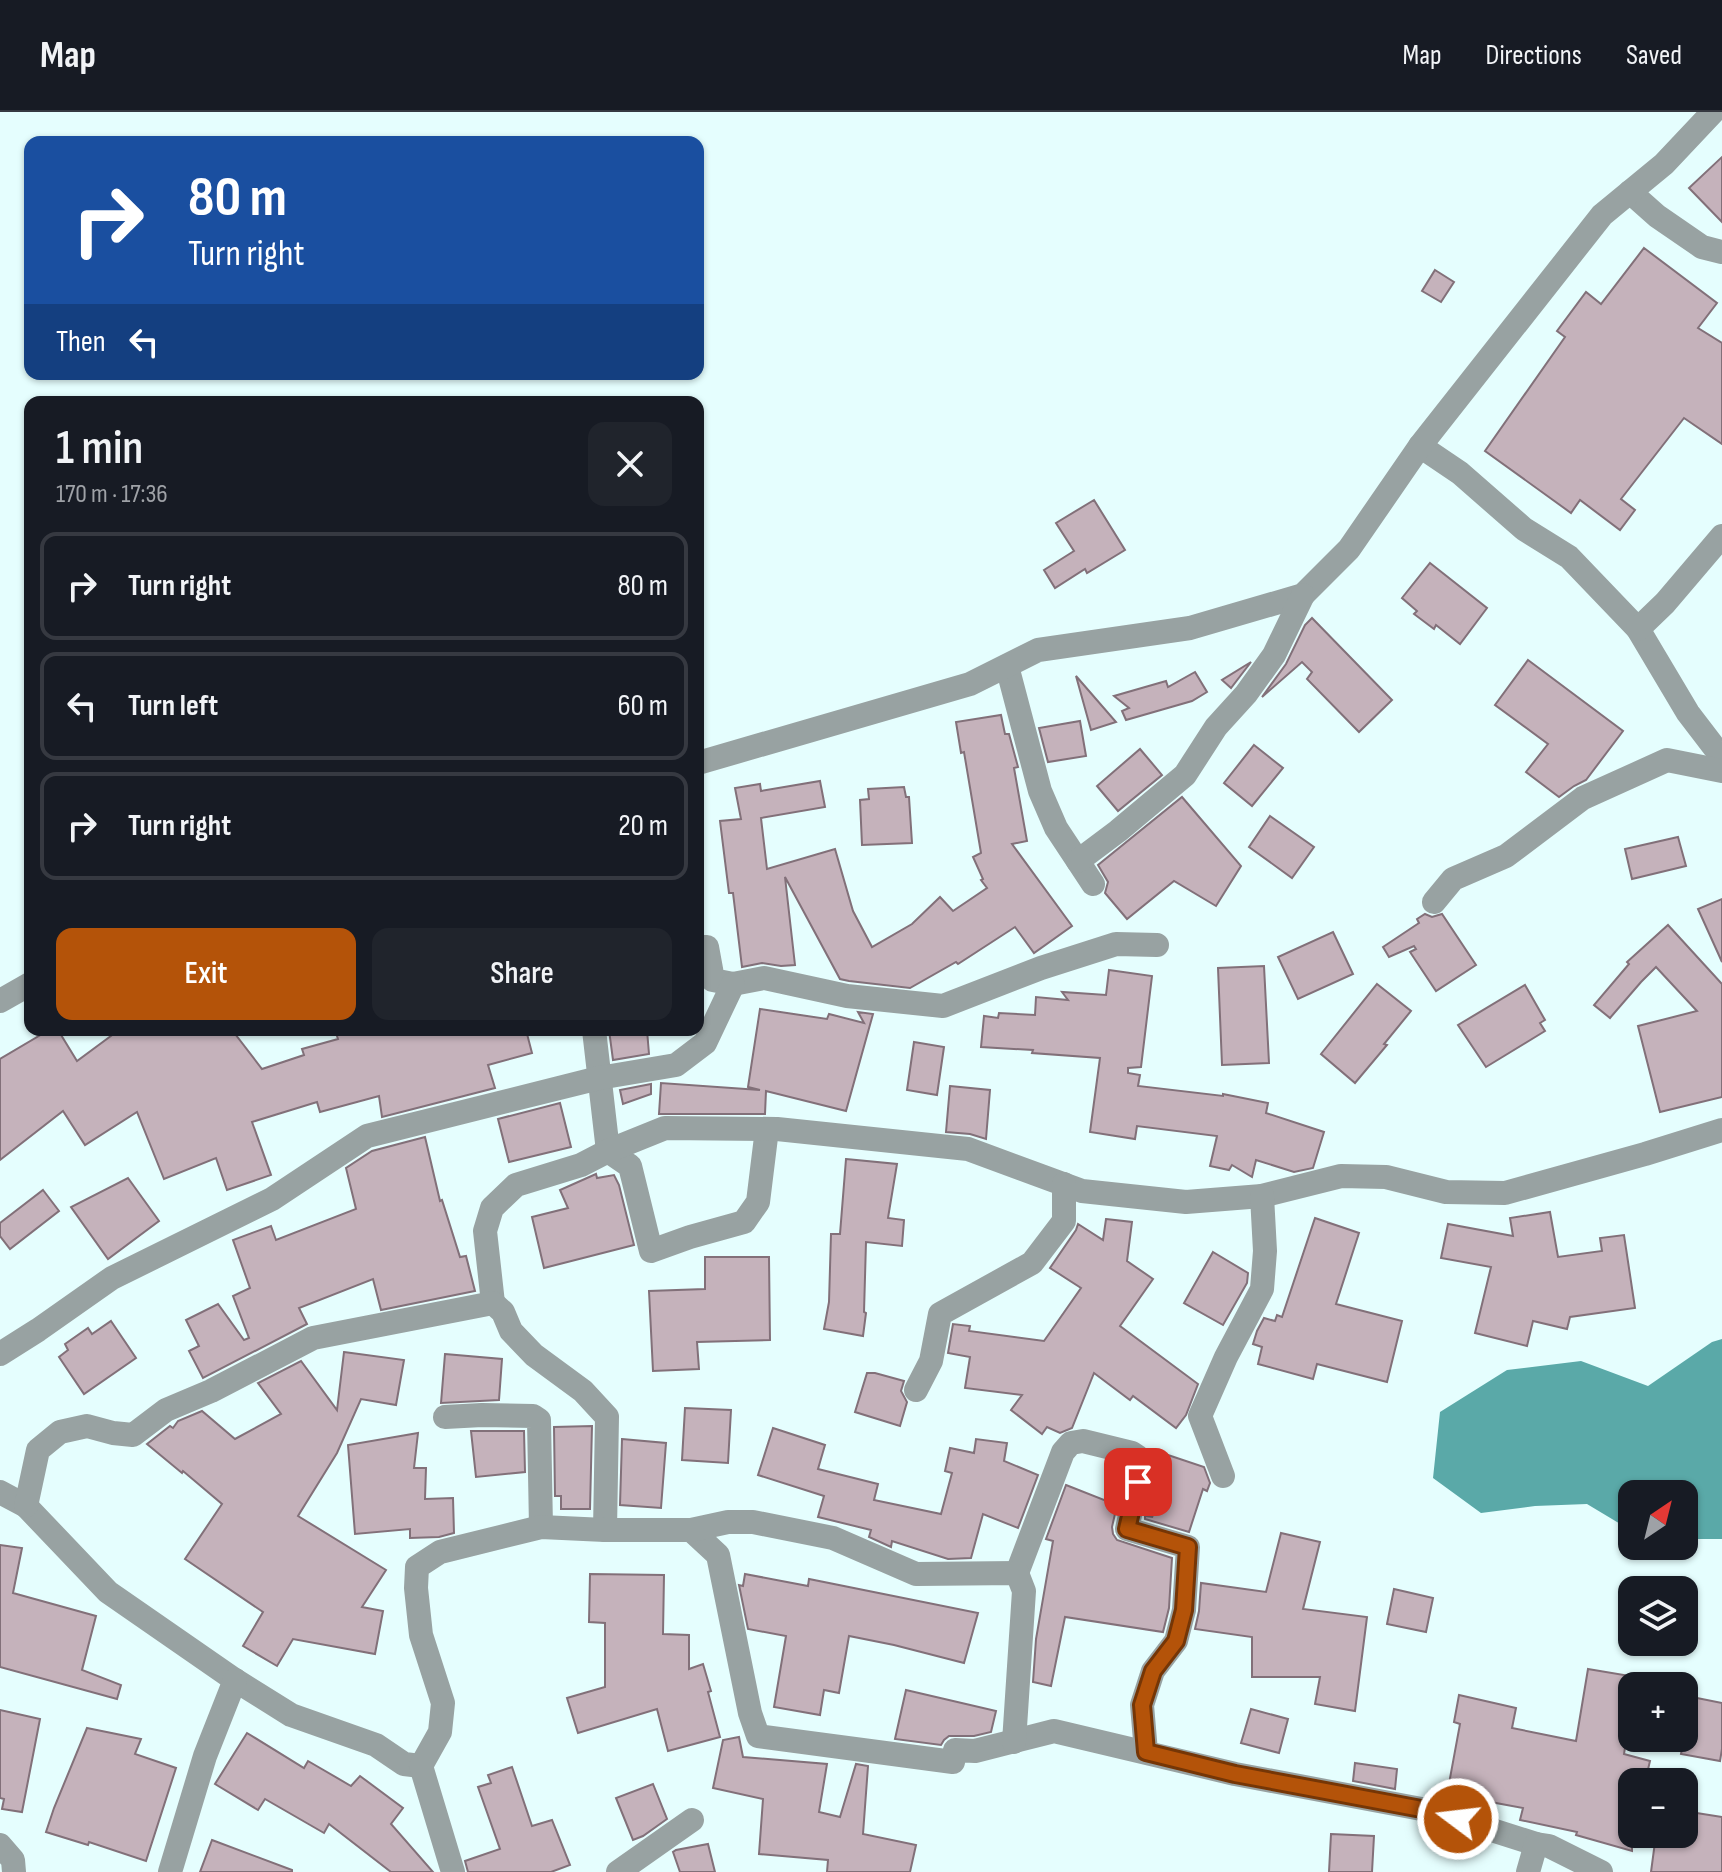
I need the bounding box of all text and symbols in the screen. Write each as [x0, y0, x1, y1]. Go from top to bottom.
text: Map [40, 33, 96, 78]
text: Map [1403, 39, 1442, 72]
text: Directions [1486, 39, 1582, 72]
text: Saved [1626, 39, 1682, 72]
text: 80 m [188, 165, 287, 232]
icon: right [56, 168, 160, 272]
text: Turn right [188, 233, 305, 276]
icon: left [122, 320, 166, 364]
text: Then [56, 324, 106, 360]
text: 1 min [56, 420, 143, 477]
button: close [588, 422, 672, 506]
text: 170 m · 17:36 [56, 479, 168, 510]
icon: right [60, 564, 104, 608]
text: Turn right [128, 568, 231, 604]
text: 80 m [617, 568, 668, 604]
icon: left [60, 684, 104, 728]
text: Turn left [128, 688, 218, 724]
text: 60 m [617, 688, 668, 724]
icon: right [60, 804, 104, 848]
text: Turn right [128, 808, 231, 844]
text: 20 m [618, 808, 668, 844]
button: Exit [56, 928, 356, 1020]
button: Share [372, 928, 672, 1020]
pin [1104, 1448, 1172, 1516]
icon: arrive [1116, 1460, 1160, 1504]
north arrow [1618, 1480, 1698, 1560]
map controls [1618, 1480, 1698, 1848]
button: layers [1618, 1576, 1698, 1656]
button: + [1618, 1672, 1698, 1752]
button: − [1618, 1768, 1698, 1848]
position arrow [1416, 1777, 1500, 1861]

